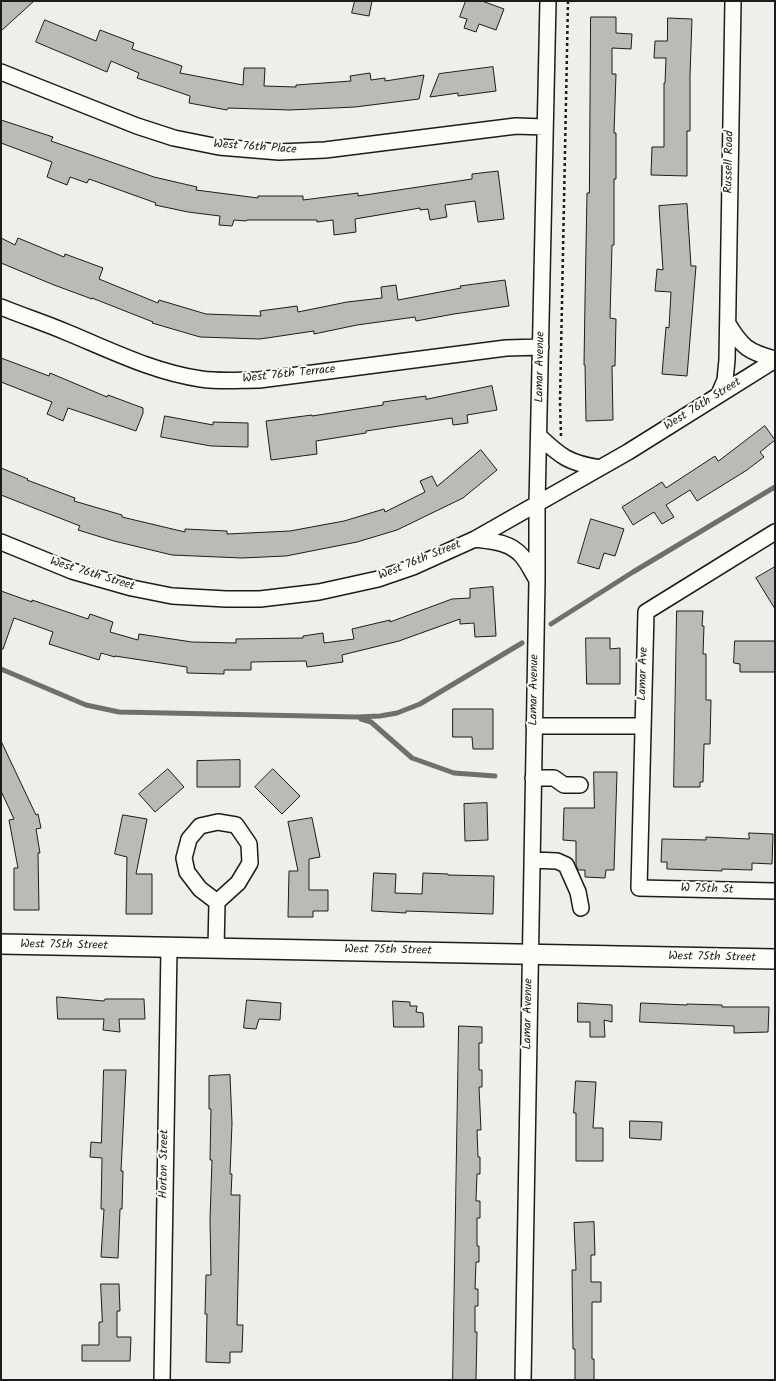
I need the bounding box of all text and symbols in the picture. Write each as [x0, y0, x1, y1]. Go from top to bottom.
street label: Russell Road [722, 130, 738, 194]
street label: West 76th Place [213, 138, 297, 158]
street label: Lamar Avenue [533, 331, 549, 403]
street label: West 76th Terrace [242, 363, 336, 387]
street label: West 76th Street [662, 376, 744, 434]
street label: West 76th Street [377, 538, 463, 584]
street label: West 76th Street [48, 555, 136, 595]
street label: Lamar Ave [636, 647, 652, 701]
street label: Lamar Avenue [527, 654, 543, 726]
street label: W 75th St [680, 882, 734, 898]
street label: West 75th Street [20, 938, 108, 954]
street label: West 75th Street [344, 943, 432, 959]
street label: West 75th Street [668, 950, 756, 966]
street label: Lamar Avenue [521, 978, 537, 1050]
street label: Horton Street [157, 1129, 173, 1199]

